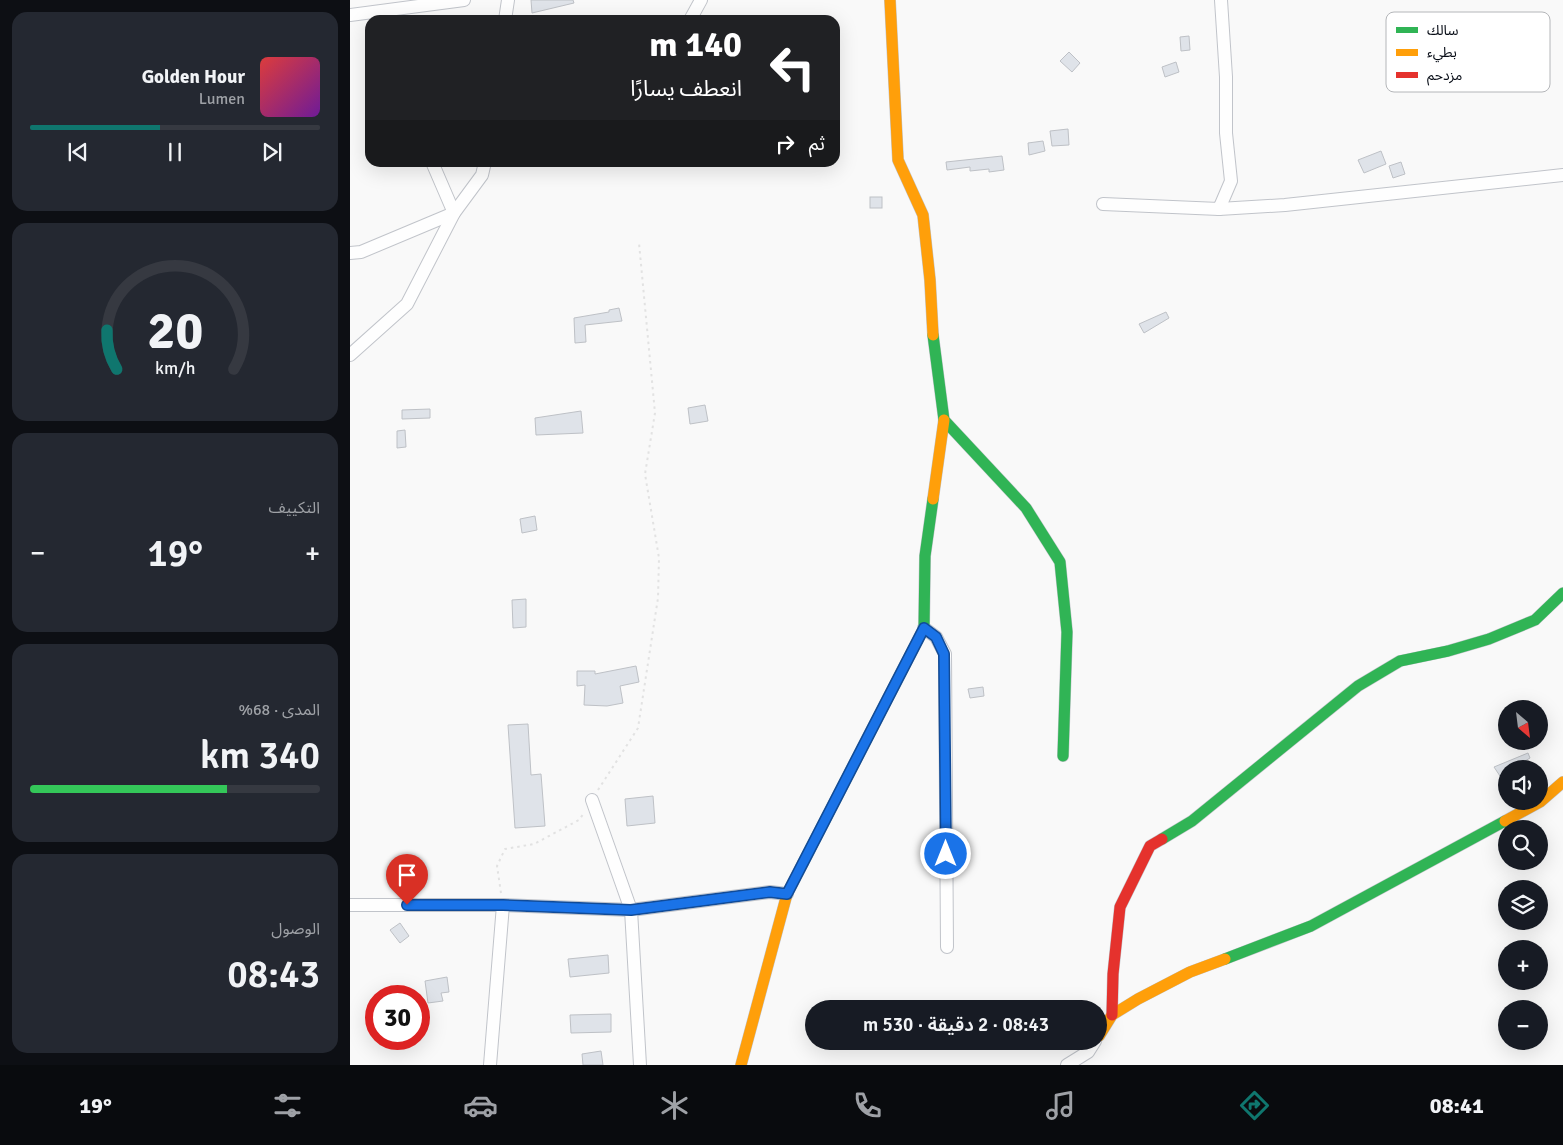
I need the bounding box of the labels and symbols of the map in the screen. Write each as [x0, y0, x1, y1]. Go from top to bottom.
legend [1386, 12, 1550, 92]
text: سالك [1427, 22, 1459, 39]
text: بطيء [1427, 44, 1457, 63]
text: مزدحم [1427, 67, 1462, 86]
north arrow [1498, 700, 1548, 750]
position arrow [919, 827, 971, 879]
pin [386, 854, 428, 905]
speed limit sign: 30 [365, 985, 430, 1050]

